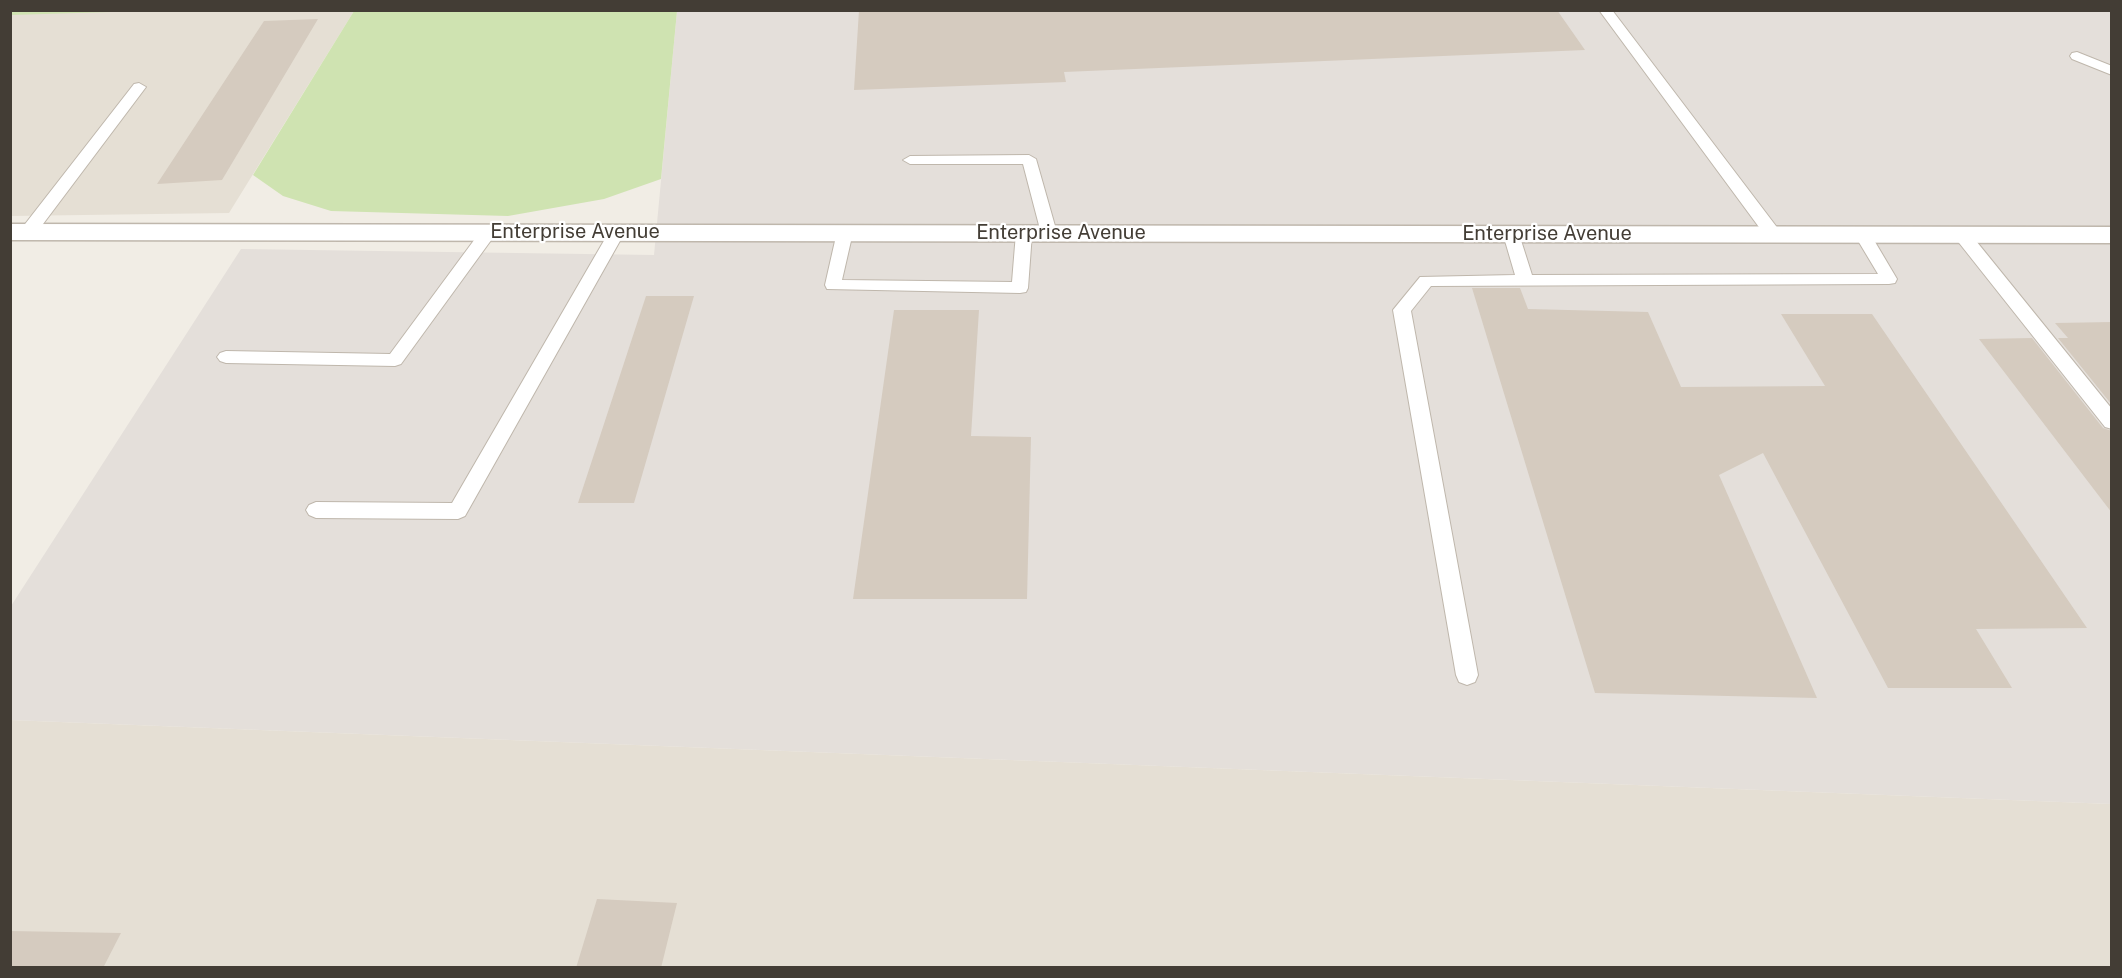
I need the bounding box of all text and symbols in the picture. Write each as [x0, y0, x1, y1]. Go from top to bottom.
street label: Enterprise Avenue [490, 220, 660, 244]
street label: Enterprise Avenue [976, 221, 1146, 245]
street label: Enterprise Avenue [1462, 222, 1632, 246]

